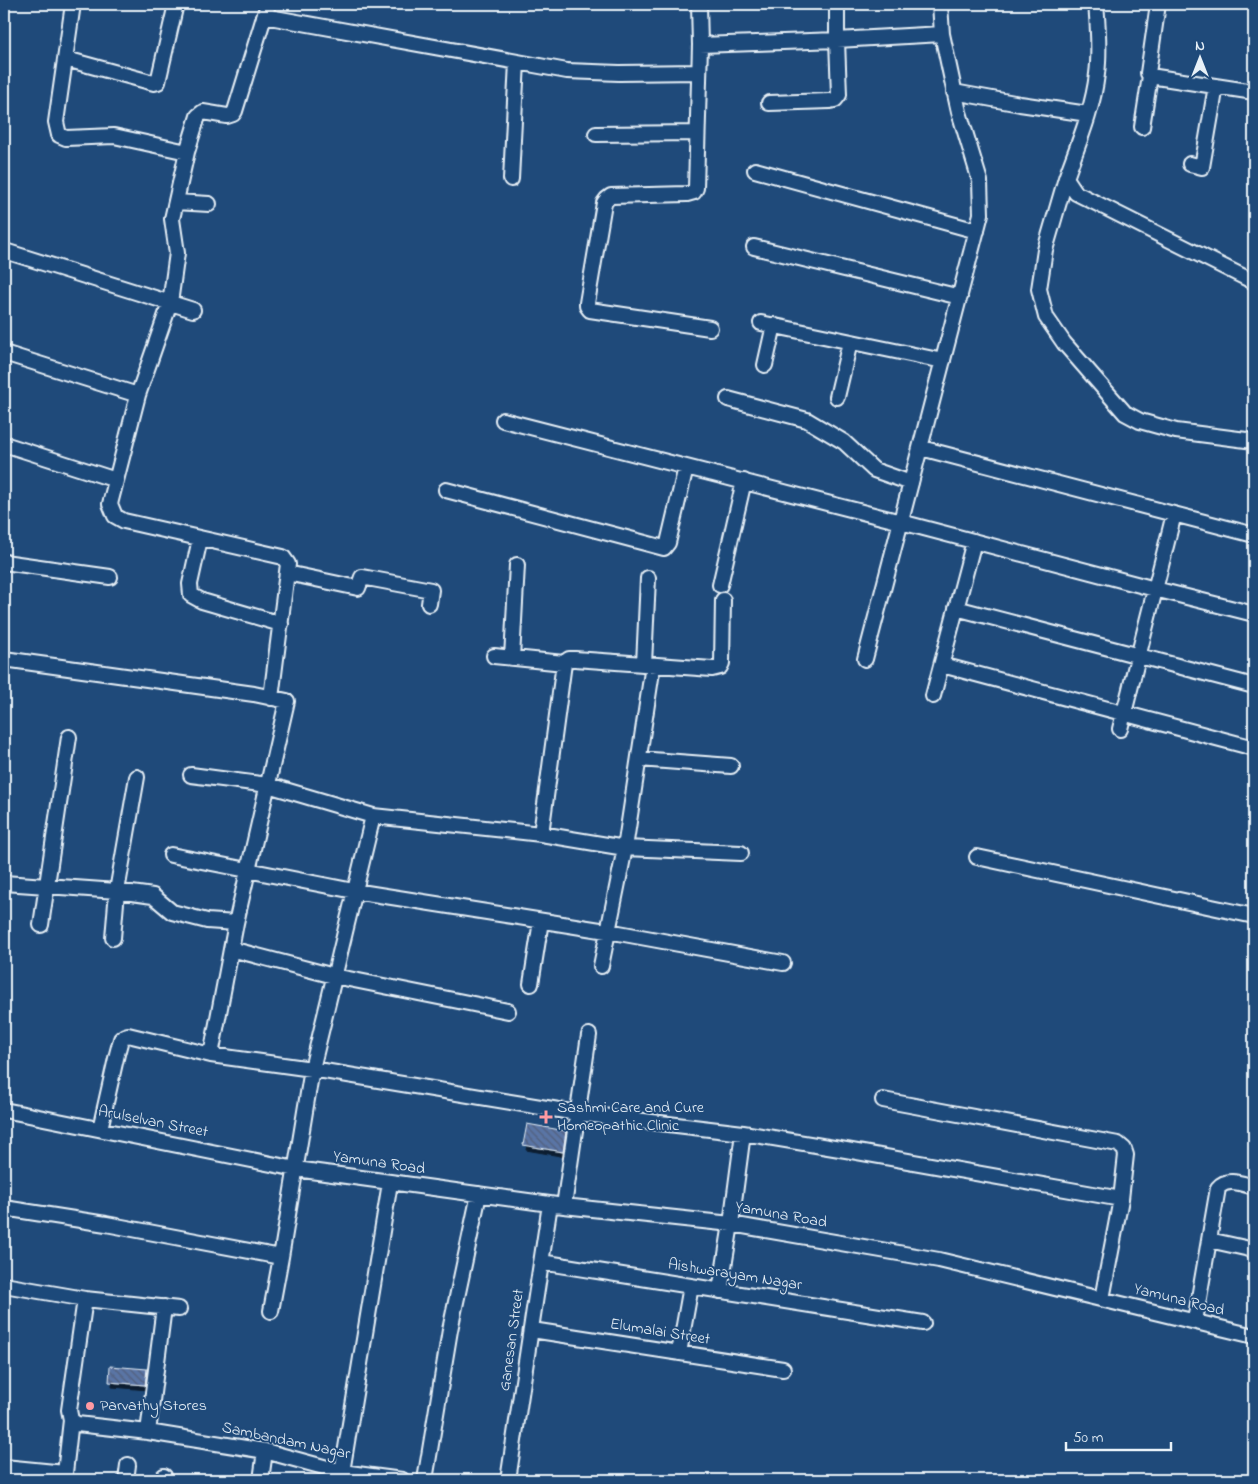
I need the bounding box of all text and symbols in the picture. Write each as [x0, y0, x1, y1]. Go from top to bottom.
north arrow [1176, 32, 1226, 82]
text: N [1195, 36, 1205, 57]
place label: Sashmi Care and Cure Homeopathic Clinic [557, 1096, 705, 1138]
street label: Arulselvan Street [96, 1100, 211, 1145]
marker: Sashmi Care and Cure Homeopathic Clinic [539, 1110, 553, 1124]
street label: Yamuna Road [331, 1145, 427, 1181]
street label: Yamuna Road [733, 1195, 829, 1235]
street label: Aishwarayam Nagar [666, 1253, 804, 1297]
street label: Yamuna Road [1131, 1277, 1227, 1323]
street label: Ganesan Street [493, 1287, 531, 1393]
street label: Elumalai Street [608, 1312, 712, 1352]
place label: Parvathy Stores [100, 1394, 207, 1418]
marker: Parvathy Stores [84, 1400, 96, 1412]
street label: Sambandam Nagar [220, 1416, 352, 1466]
scale bar [1066, 1419, 1170, 1451]
text: 50 m [1073, 1427, 1104, 1449]

